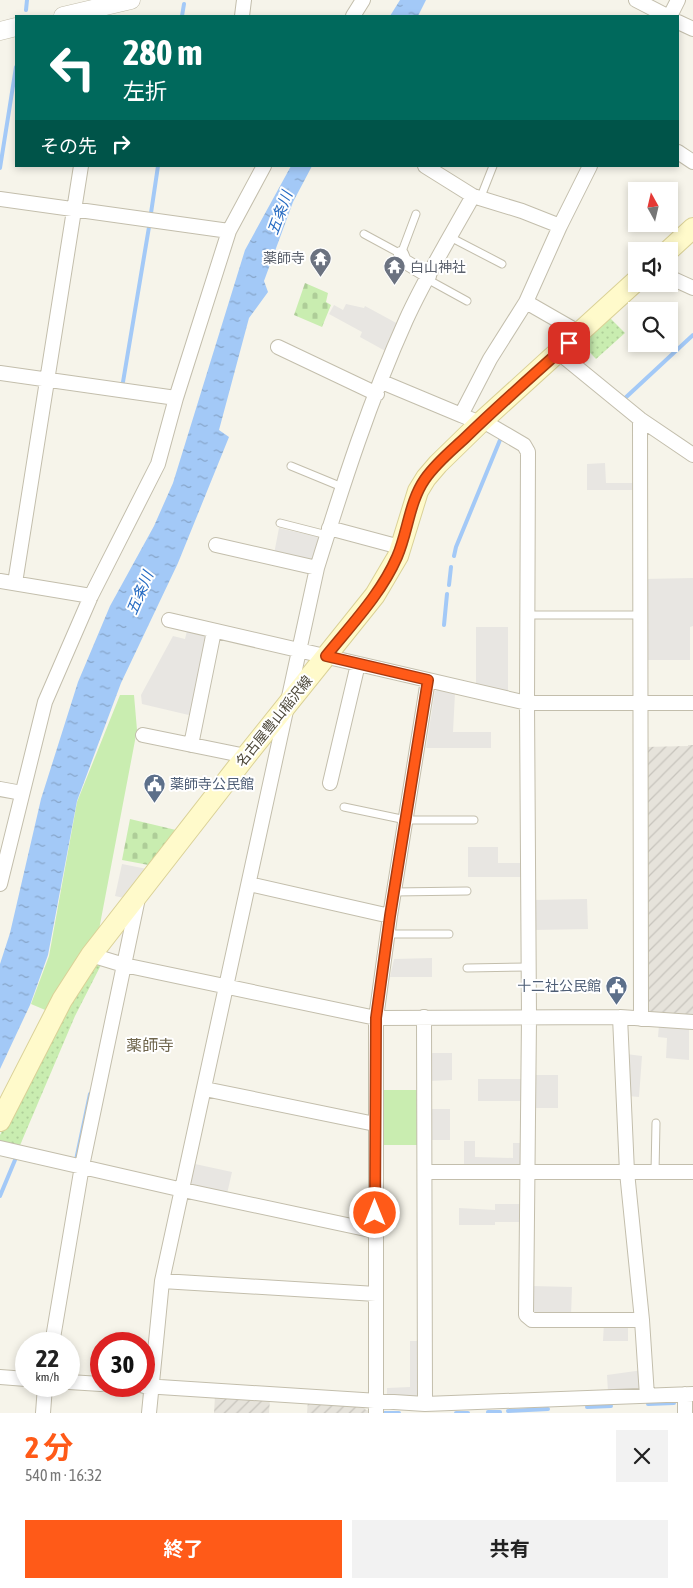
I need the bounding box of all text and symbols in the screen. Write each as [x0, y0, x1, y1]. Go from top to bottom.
text: 280 m [123, 32, 202, 72]
icon: left [40, 35, 105, 100]
text: 左折 [123, 78, 167, 104]
icon: right [107, 130, 135, 158]
text: その先 [40, 135, 97, 157]
north arrow [628, 182, 678, 232]
map controls [628, 182, 678, 352]
water label: 五条川 [264, 187, 296, 237]
button: sound [628, 242, 678, 292]
temple icon: 薬師寺 [309, 246, 333, 277]
place label: 薬師寺 [263, 250, 305, 266]
temple icon: 白山神社 [382, 255, 406, 286]
place label: 白山神社 [410, 259, 466, 275]
button: search [628, 302, 678, 352]
pin [548, 322, 590, 364]
icon: arrive [555, 329, 583, 357]
water label: 五条川 [123, 567, 157, 617]
street label: 名古屋豊山稲沢線 [233, 672, 315, 770]
public building icon: 薬師寺公民館 [142, 772, 166, 803]
place label: 薬師寺公民館 [170, 776, 254, 792]
public building icon: 十二社公民館 [605, 974, 629, 1005]
place label: 十二社公民館 [517, 978, 601, 994]
district label: 薬師寺 [126, 1036, 174, 1054]
position arrow [348, 1186, 400, 1238]
speed limit sign: 30 [90, 1332, 155, 1397]
text: 22 [36, 1344, 59, 1372]
text: km/h [36, 1370, 59, 1384]
text: 2 分 [25, 1430, 73, 1464]
button: close [616, 1430, 668, 1482]
text: 540 m · 16:32 [25, 1466, 102, 1484]
button: 終了 [25, 1520, 342, 1578]
button: 共有 [352, 1520, 668, 1578]

